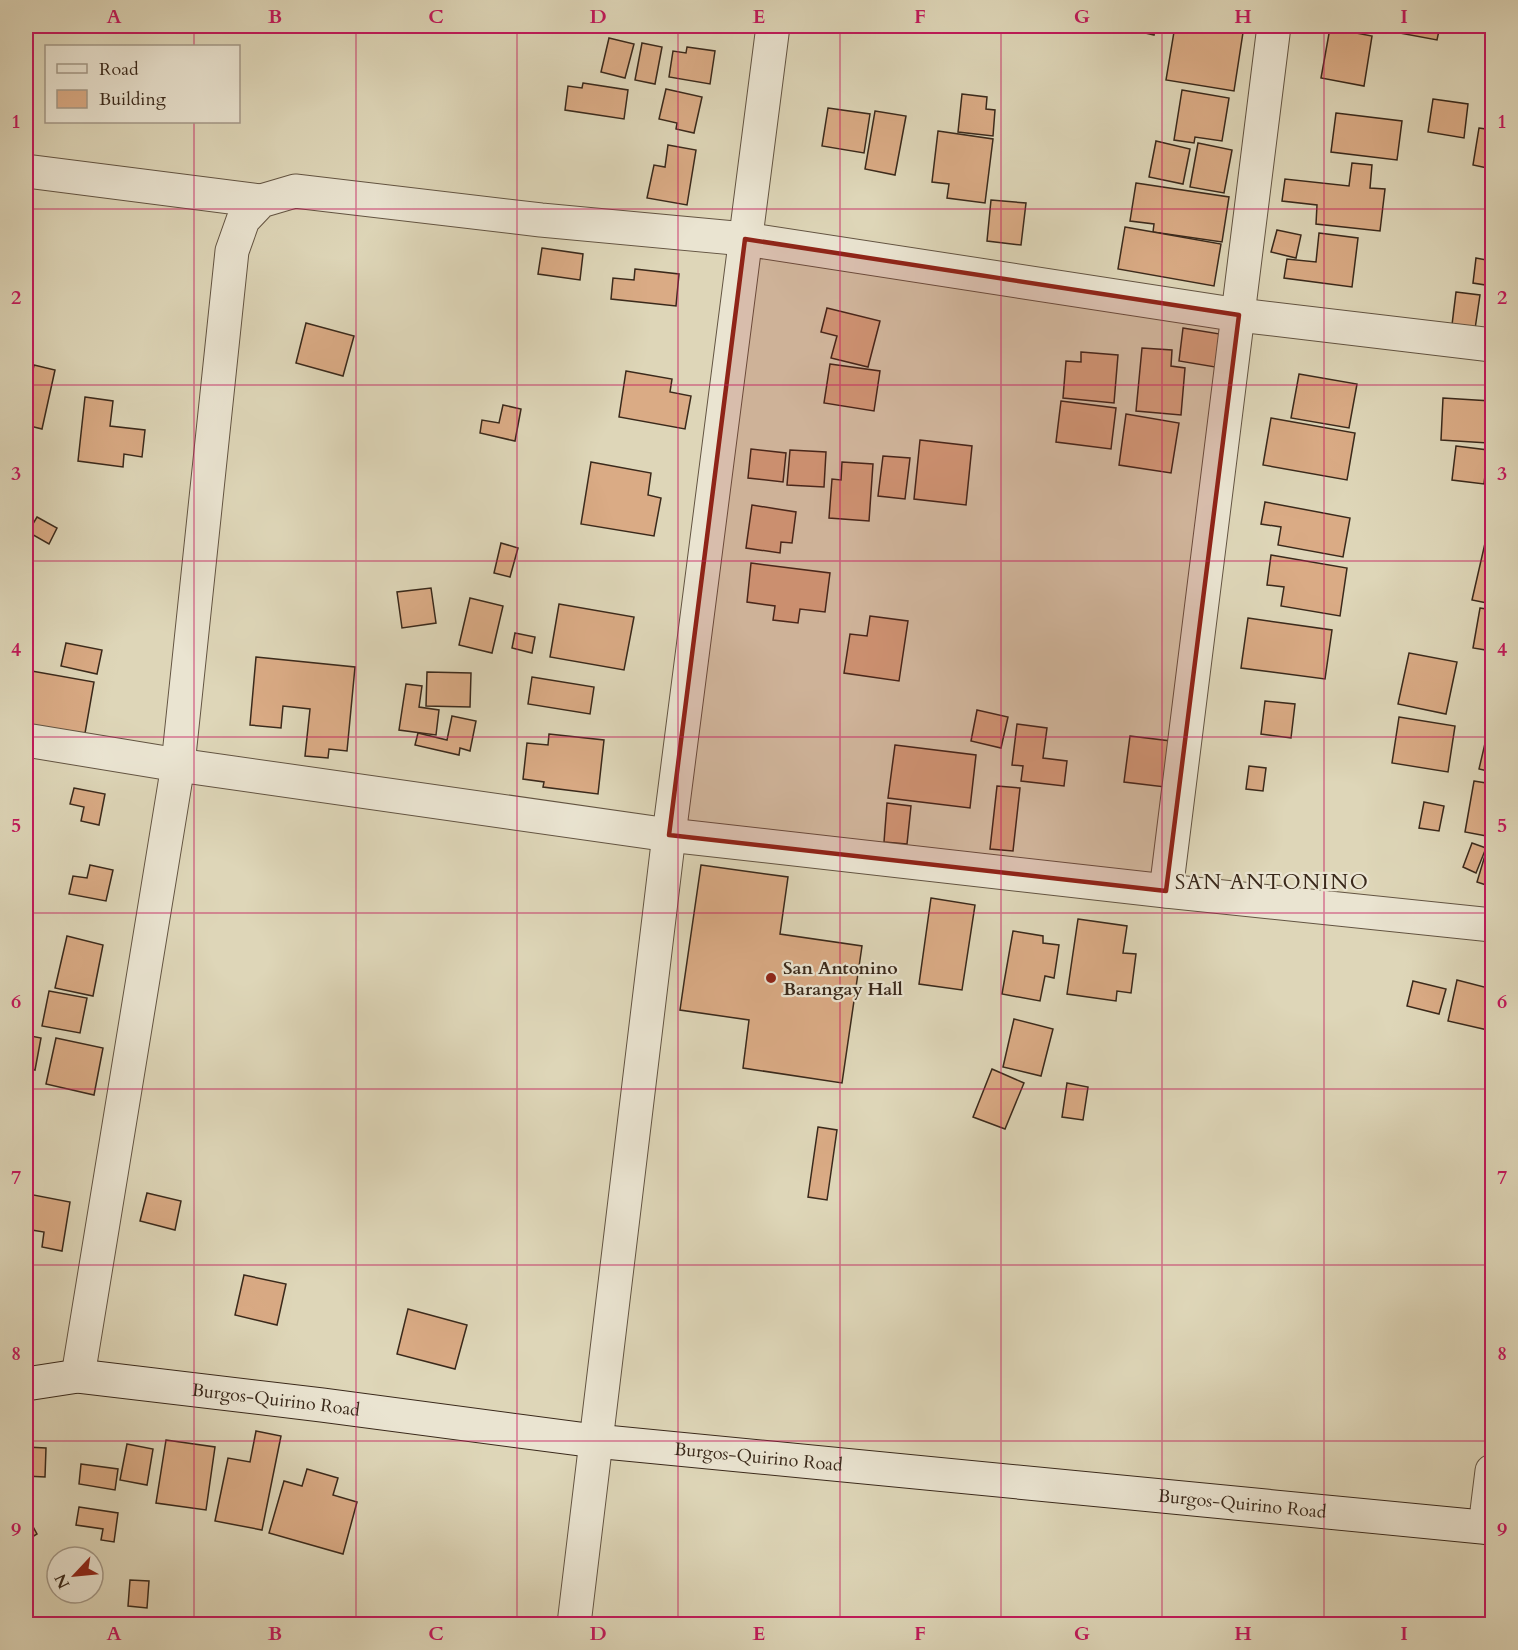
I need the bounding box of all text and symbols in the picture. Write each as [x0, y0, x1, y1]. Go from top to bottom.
text: A [106, 3, 122, 30]
text: B [268, 3, 282, 30]
text: C [428, 3, 444, 30]
text: D [589, 3, 607, 30]
text: E [753, 3, 765, 30]
text: F [914, 3, 926, 30]
text: G [1074, 3, 1090, 30]
text: H [1234, 3, 1252, 30]
text: I [1400, 3, 1408, 30]
legend [45, 45, 240, 123]
text: Road [99, 57, 139, 82]
text: Building [99, 87, 167, 112]
text: 1 [11, 108, 21, 135]
text: 1 [1497, 108, 1507, 135]
text: 2 [11, 284, 21, 311]
text: 2 [1497, 284, 1507, 311]
text: 3 [11, 460, 21, 487]
text: 3 [1497, 460, 1507, 487]
text: 4 [11, 636, 21, 663]
text: 4 [1497, 636, 1507, 663]
text: 5 [11, 812, 21, 839]
text: 5 [1497, 812, 1507, 839]
district label: SAN ANTONINO [1175, 868, 1369, 897]
place label: San Antonino Barangay Hall [783, 956, 903, 1002]
marker: San Antonino Barangay Hall [764, 971, 778, 985]
text: 6 [11, 988, 21, 1015]
text: 6 [1497, 988, 1507, 1015]
text: 7 [11, 1164, 21, 1191]
text: 7 [1497, 1164, 1507, 1191]
text: 8 [11, 1340, 21, 1367]
text: 8 [1497, 1340, 1507, 1367]
street label: Burgos-Quirino Road [191, 1377, 362, 1422]
street label: Burgos-Quirino Road [673, 1436, 844, 1478]
street label: Burgos-Quirino Road [1157, 1483, 1328, 1524]
text: 9 [11, 1516, 21, 1543]
text: 9 [1497, 1516, 1507, 1543]
north arrow [45, 1545, 105, 1605]
text: N [49, 1570, 75, 1592]
text: A [106, 1620, 122, 1647]
text: B [268, 1620, 282, 1647]
text: C [428, 1620, 444, 1647]
text: D [589, 1620, 607, 1647]
text: E [753, 1620, 765, 1647]
text: F [914, 1620, 926, 1647]
text: G [1074, 1620, 1090, 1647]
text: H [1234, 1620, 1252, 1647]
text: I [1400, 1620, 1408, 1647]

